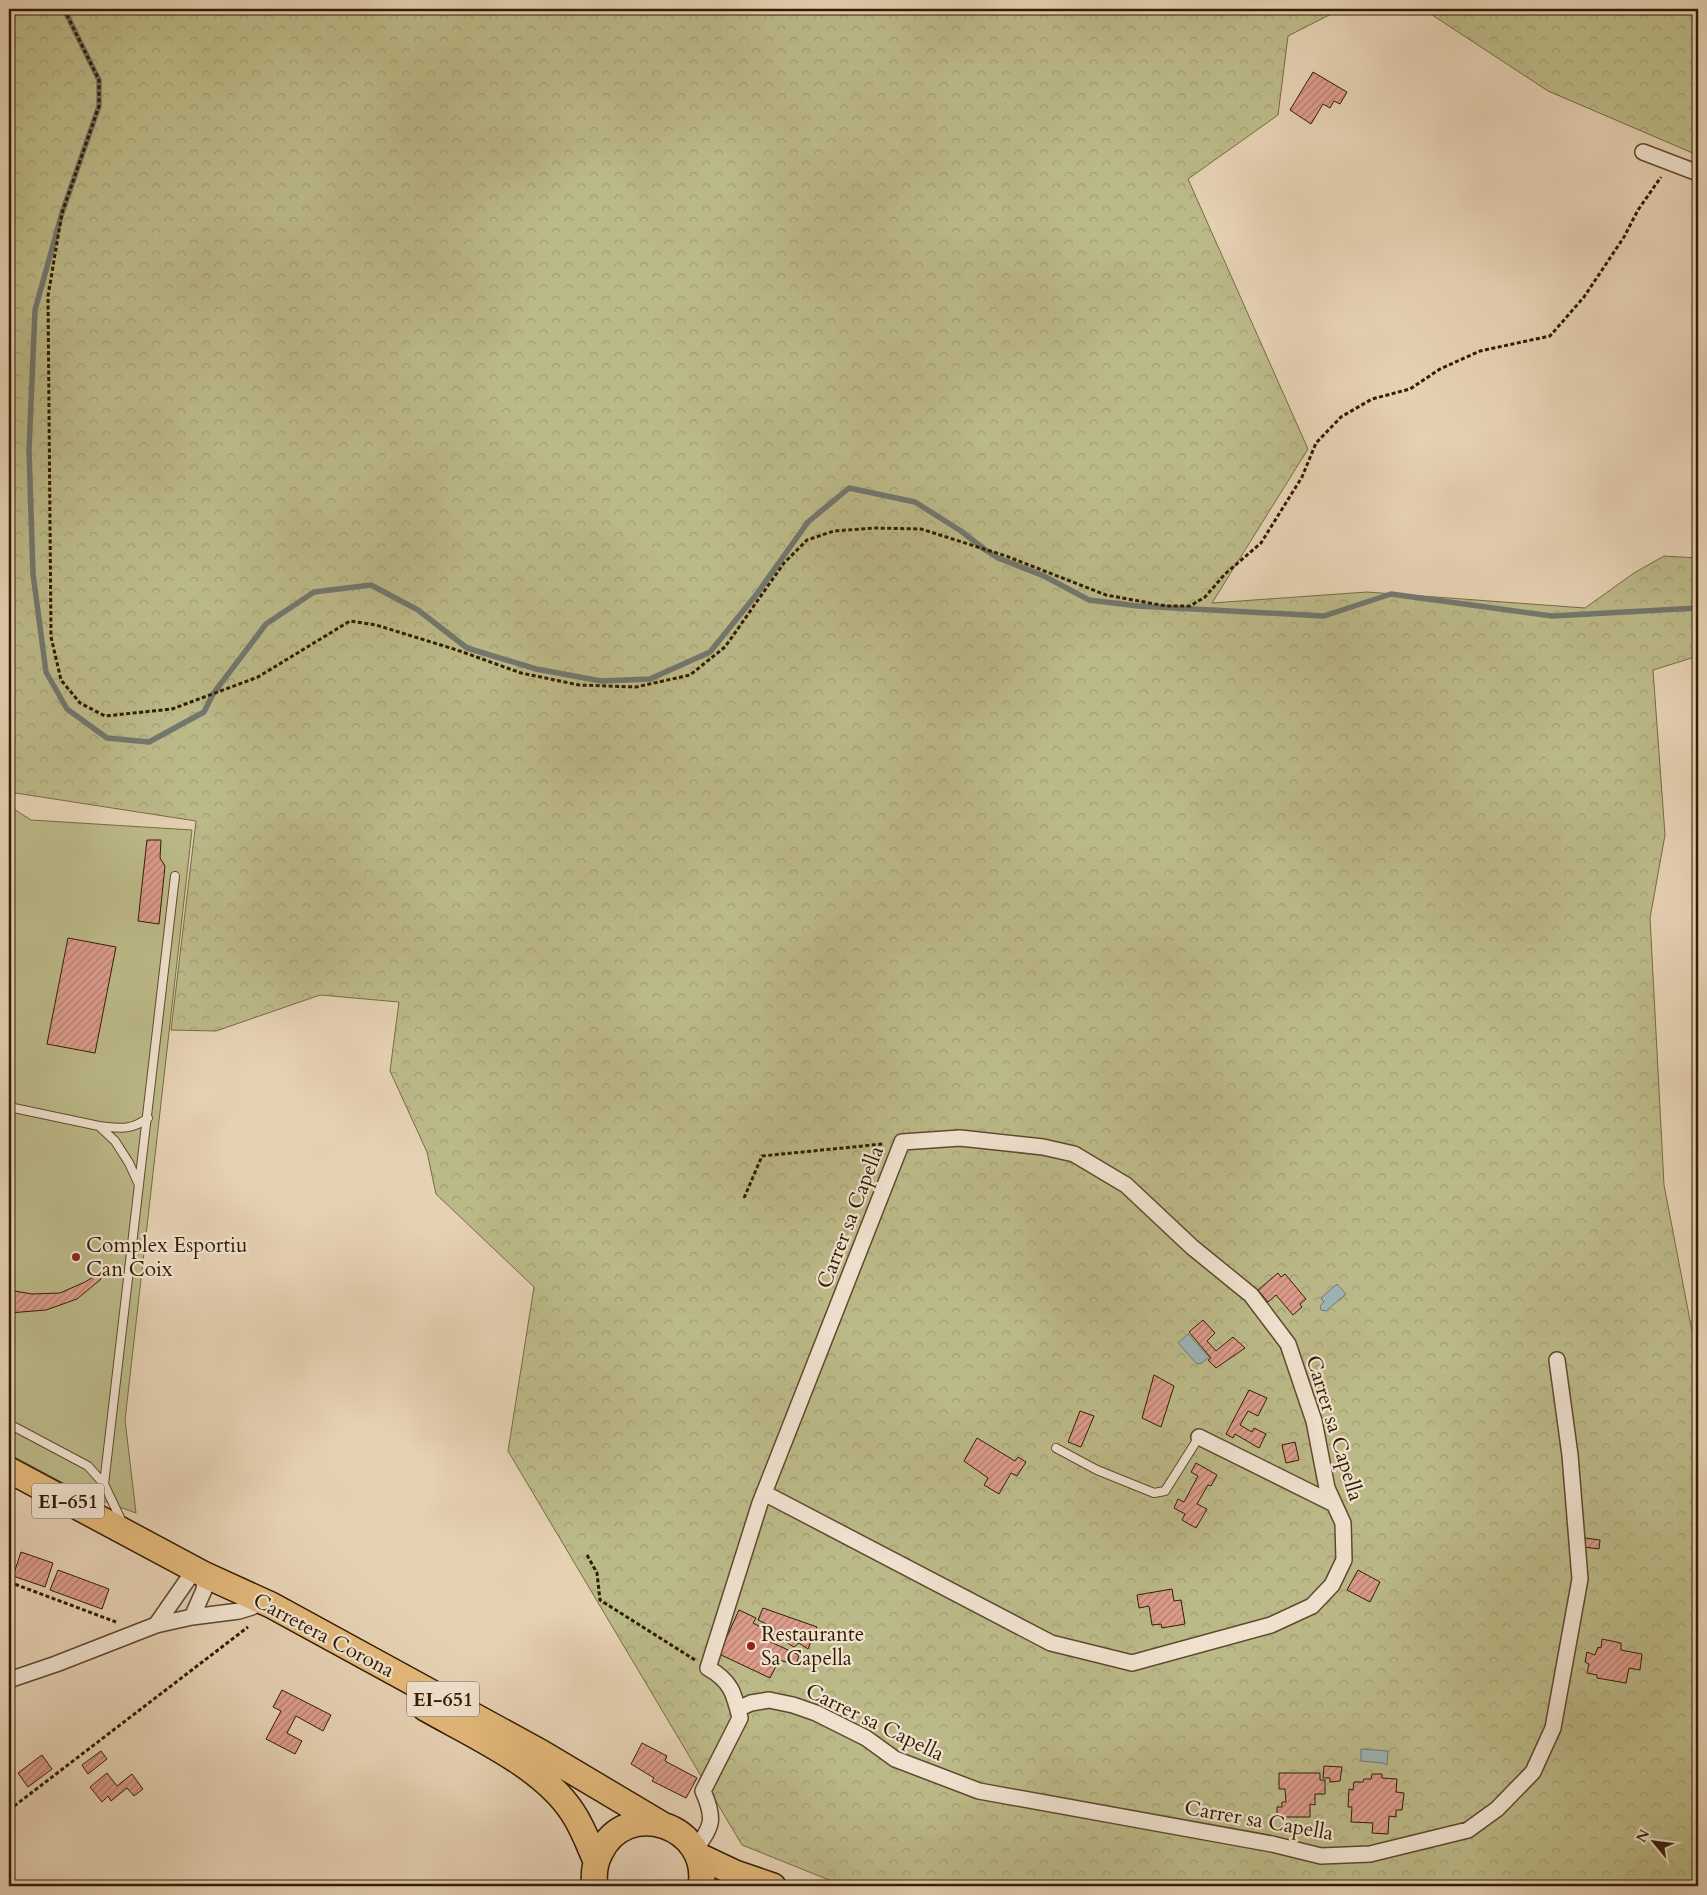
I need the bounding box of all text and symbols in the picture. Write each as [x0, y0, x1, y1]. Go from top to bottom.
street label: Carrer sa Capella [810, 1142, 891, 1293]
place label: Complex Esportiu Can Coix [86, 1231, 248, 1284]
marker: Complex Esportiu Can Coix [70, 1251, 82, 1263]
street label: Carrer sa Capella [1299, 1352, 1370, 1504]
road number: EI-651 [32, 1484, 104, 1518]
street label: Carretera Corona [248, 1586, 399, 1685]
place label: Restaurante Sa Capella [761, 1620, 864, 1673]
marker: Restaurante Sa Capella [745, 1640, 757, 1652]
street label: Carrer sa Capella [801, 1676, 949, 1769]
road number: EI-651 [407, 1682, 479, 1716]
street label: Carrer sa Capella [1182, 1793, 1336, 1848]
north arrow [1630, 1818, 1680, 1868]
text: N [1632, 1826, 1654, 1846]

